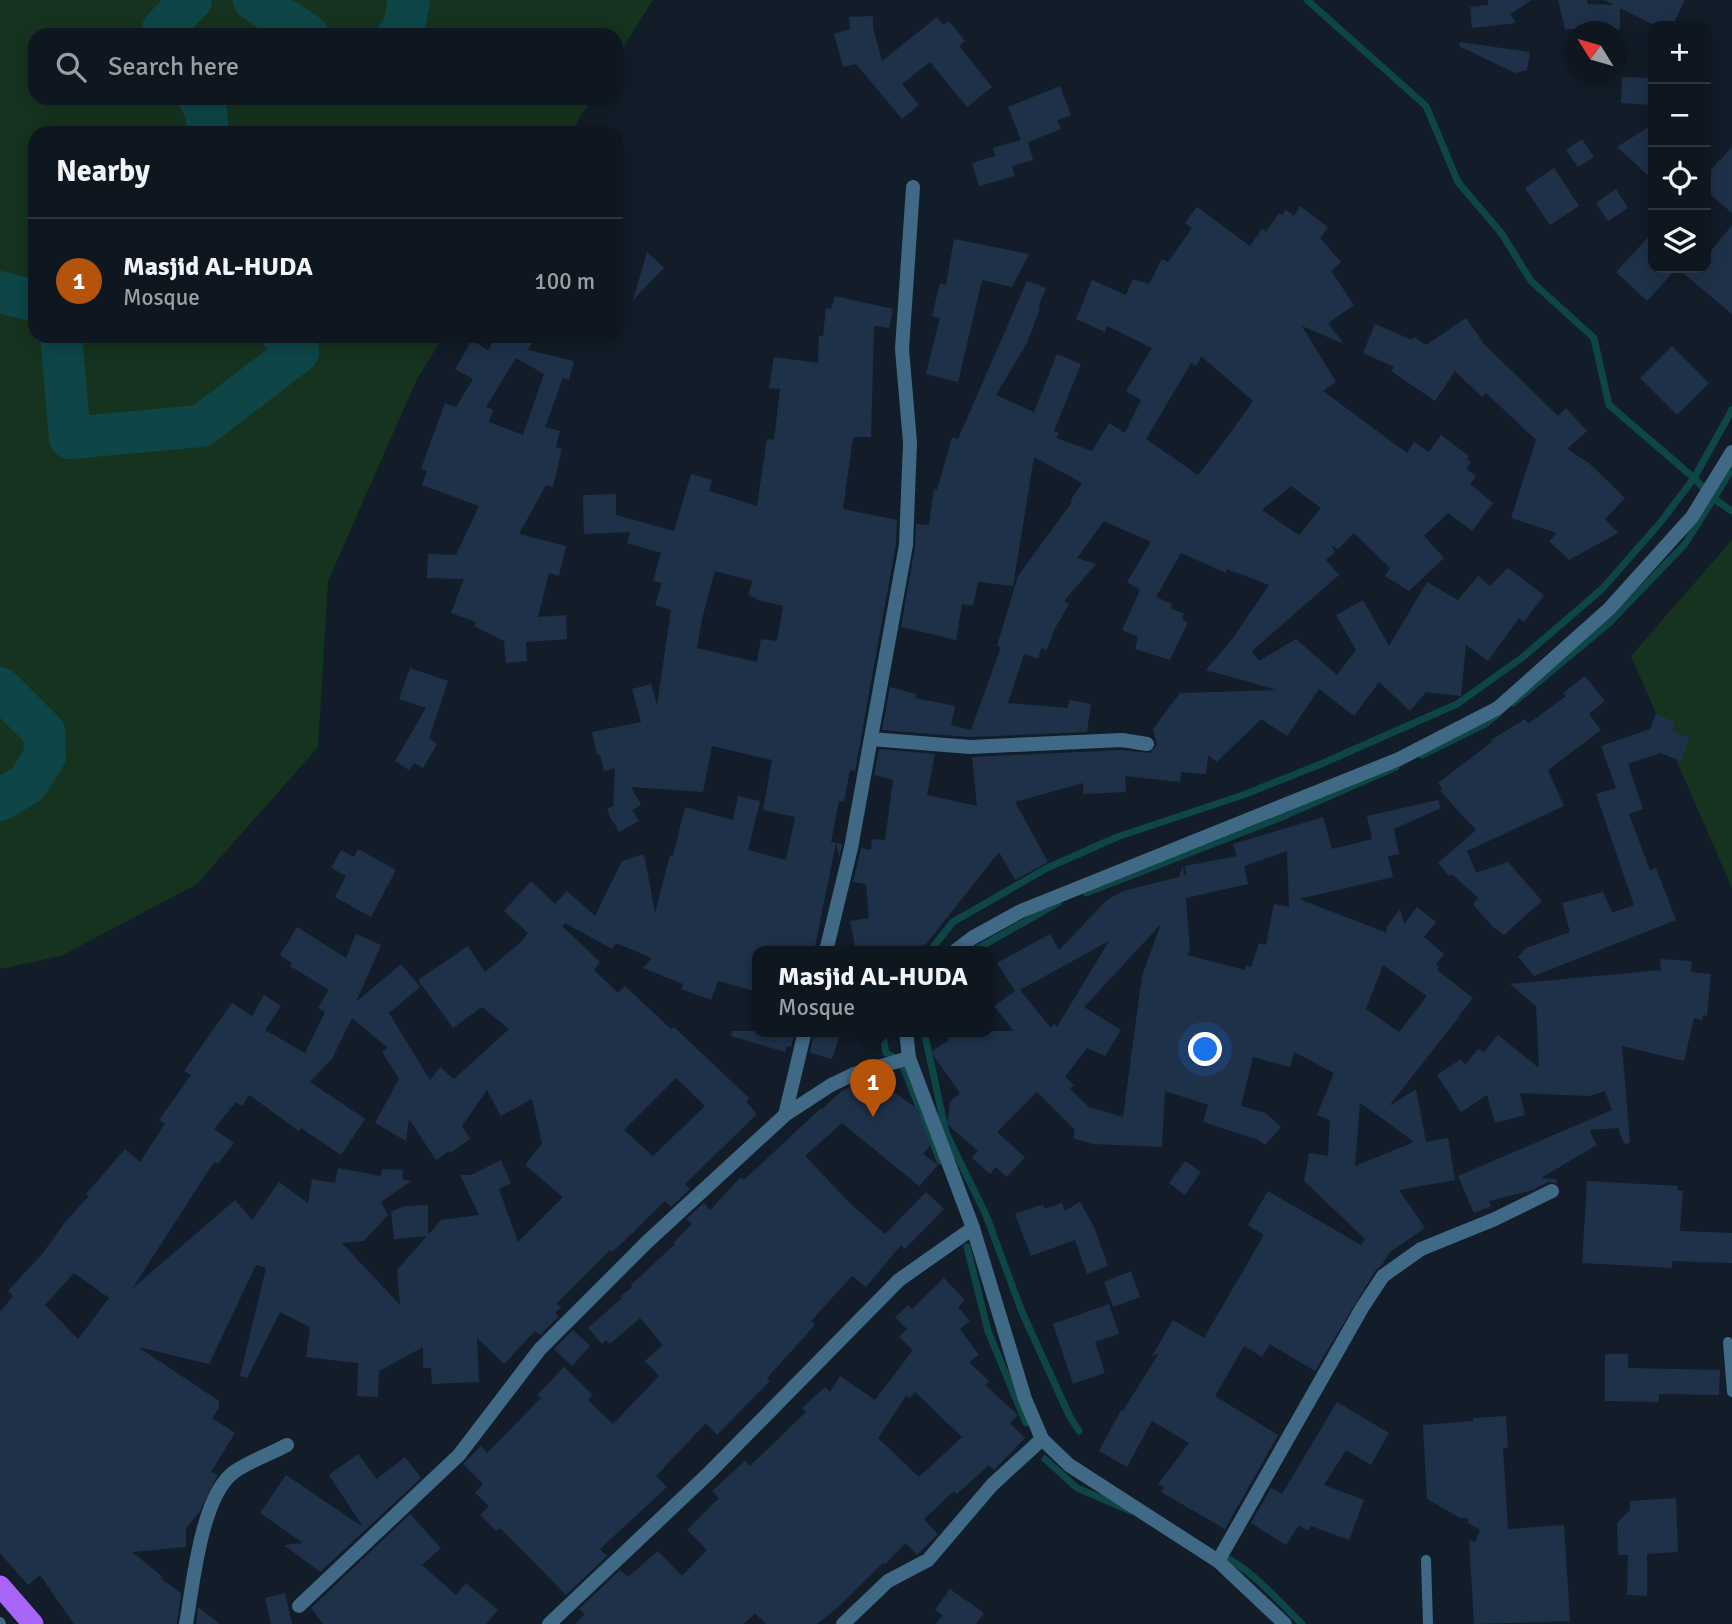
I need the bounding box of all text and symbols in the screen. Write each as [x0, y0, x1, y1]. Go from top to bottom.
north arrow [1564, 21, 1627, 84]
map controls [1648, 21, 1711, 273]
button: + [1648, 21, 1711, 84]
search box [28, 28, 623, 105]
icon: search [52, 48, 90, 86]
text: Search here [108, 51, 239, 83]
button: − [1648, 84, 1711, 147]
button: locate [1648, 147, 1711, 210]
text: Nearby [56, 153, 150, 190]
button: layers [1648, 210, 1711, 273]
text: Masjid AL-HUDA [123, 251, 313, 283]
text: 1 [73, 267, 85, 296]
text: 100 m [534, 267, 595, 296]
text: Mosque [123, 283, 200, 312]
popup [752, 946, 994, 1037]
text: Masjid AL-HUDA [778, 961, 968, 993]
text: Mosque [778, 993, 855, 1022]
your location [1188, 1032, 1222, 1066]
pin: 1 [850, 1059, 896, 1117]

